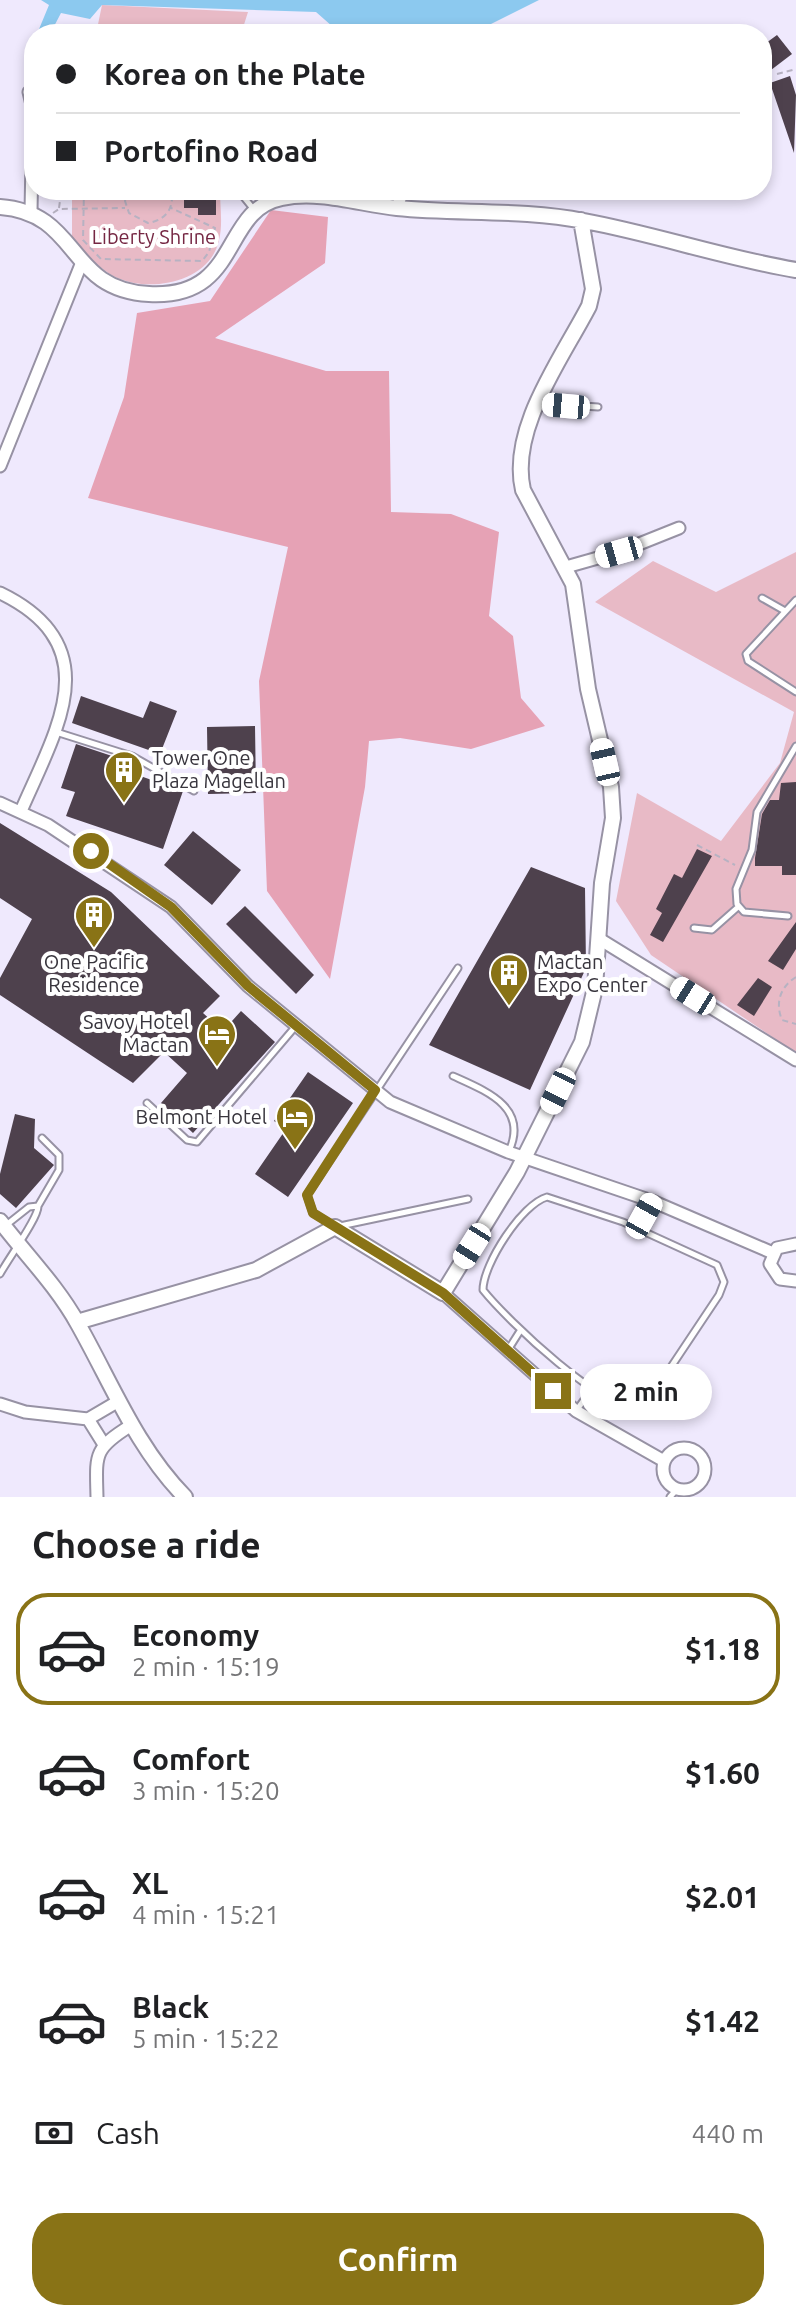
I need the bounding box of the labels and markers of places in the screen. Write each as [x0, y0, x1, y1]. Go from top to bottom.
place label: Tower One Plaza Magellan [152, 746, 286, 792]
building icon: Tower One Plaza Magellan [103, 749, 145, 804]
building icon: One Pacific Residence [73, 894, 115, 949]
place label: One Pacific Residence [44, 950, 144, 996]
place label: Mactan Expo Center [537, 950, 648, 996]
building icon: Mactan Expo Center [488, 952, 530, 1007]
place label: Savoy Hotel Mactan [83, 1010, 189, 1056]
hotel icon: Savoy Hotel Mactan [196, 1013, 238, 1068]
hotel icon: Belmont Hotel [274, 1096, 316, 1151]
place label: Belmont Hotel [135, 1105, 267, 1128]

